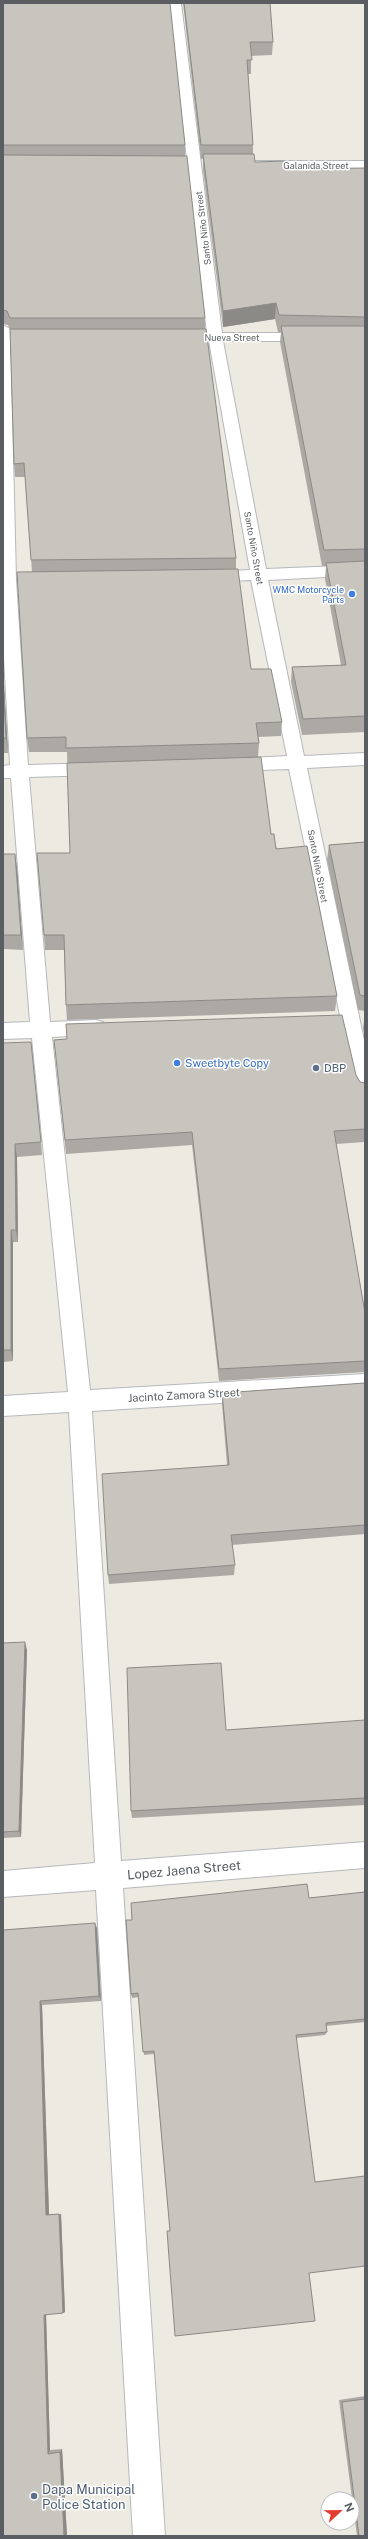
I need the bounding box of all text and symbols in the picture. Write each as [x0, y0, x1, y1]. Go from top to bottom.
street label: Galanida Street [283, 160, 349, 171]
street label: Santo Niño Street [193, 190, 213, 266]
street label: Nueva Street [205, 332, 260, 343]
street label: Santo Niño Street [242, 510, 266, 586]
place label: WMC Motorcycle Parts [272, 584, 344, 605]
marker: WMC Motorcycle Parts [347, 589, 357, 599]
street label: Santo Niño Street [306, 828, 331, 904]
place label: Sweetbyte Copy [185, 1057, 269, 1069]
marker: Sweetbyte Copy [172, 1058, 182, 1068]
place label: DBP [324, 1062, 346, 1074]
marker: DBP [311, 1063, 321, 1073]
street label: Jacinto Zamora Street [128, 1386, 240, 1404]
street label: Lopez Jaena Street [126, 1858, 242, 1882]
place label: Dapa Municipal Police Station [42, 2482, 135, 2512]
marker: Dapa Municipal Police Station [29, 2491, 39, 2501]
north arrow [320, 2491, 360, 2531]
text: N [342, 2501, 356, 2513]

